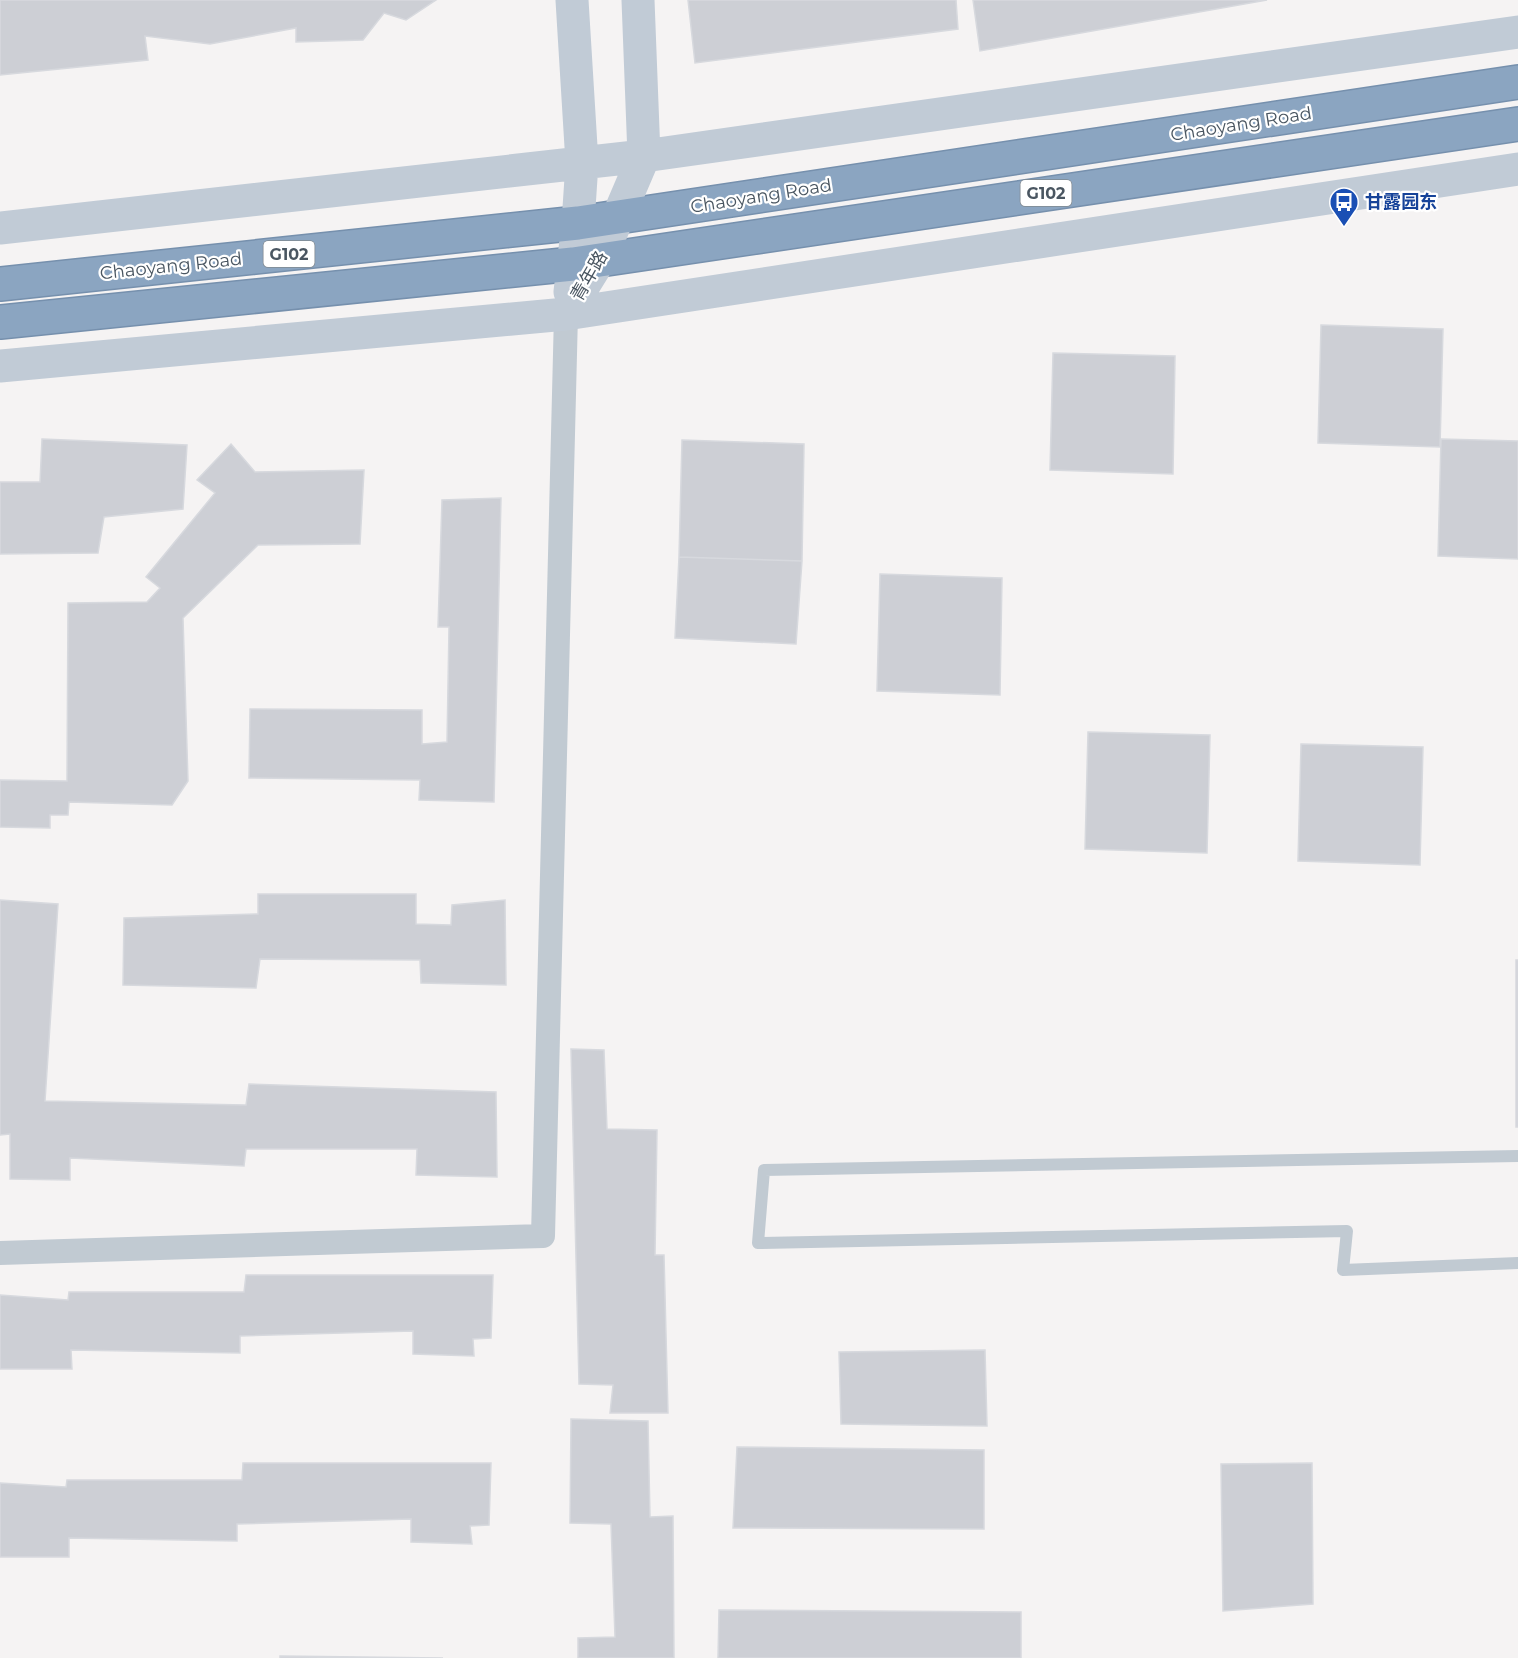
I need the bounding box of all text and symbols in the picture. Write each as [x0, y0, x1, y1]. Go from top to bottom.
street label: Chaoyang Road [1169, 102, 1313, 146]
street label: Chaoyang Road [689, 174, 833, 218]
road number: G102 [1020, 180, 1072, 206]
bus stop icon: 甘露园东 [1328, 186, 1360, 228]
place label: 甘露园东 [1365, 191, 1437, 213]
road number: G102 [264, 241, 314, 267]
street label: 青年路 [566, 247, 612, 305]
street label: Chaoyang Road [99, 248, 243, 284]

